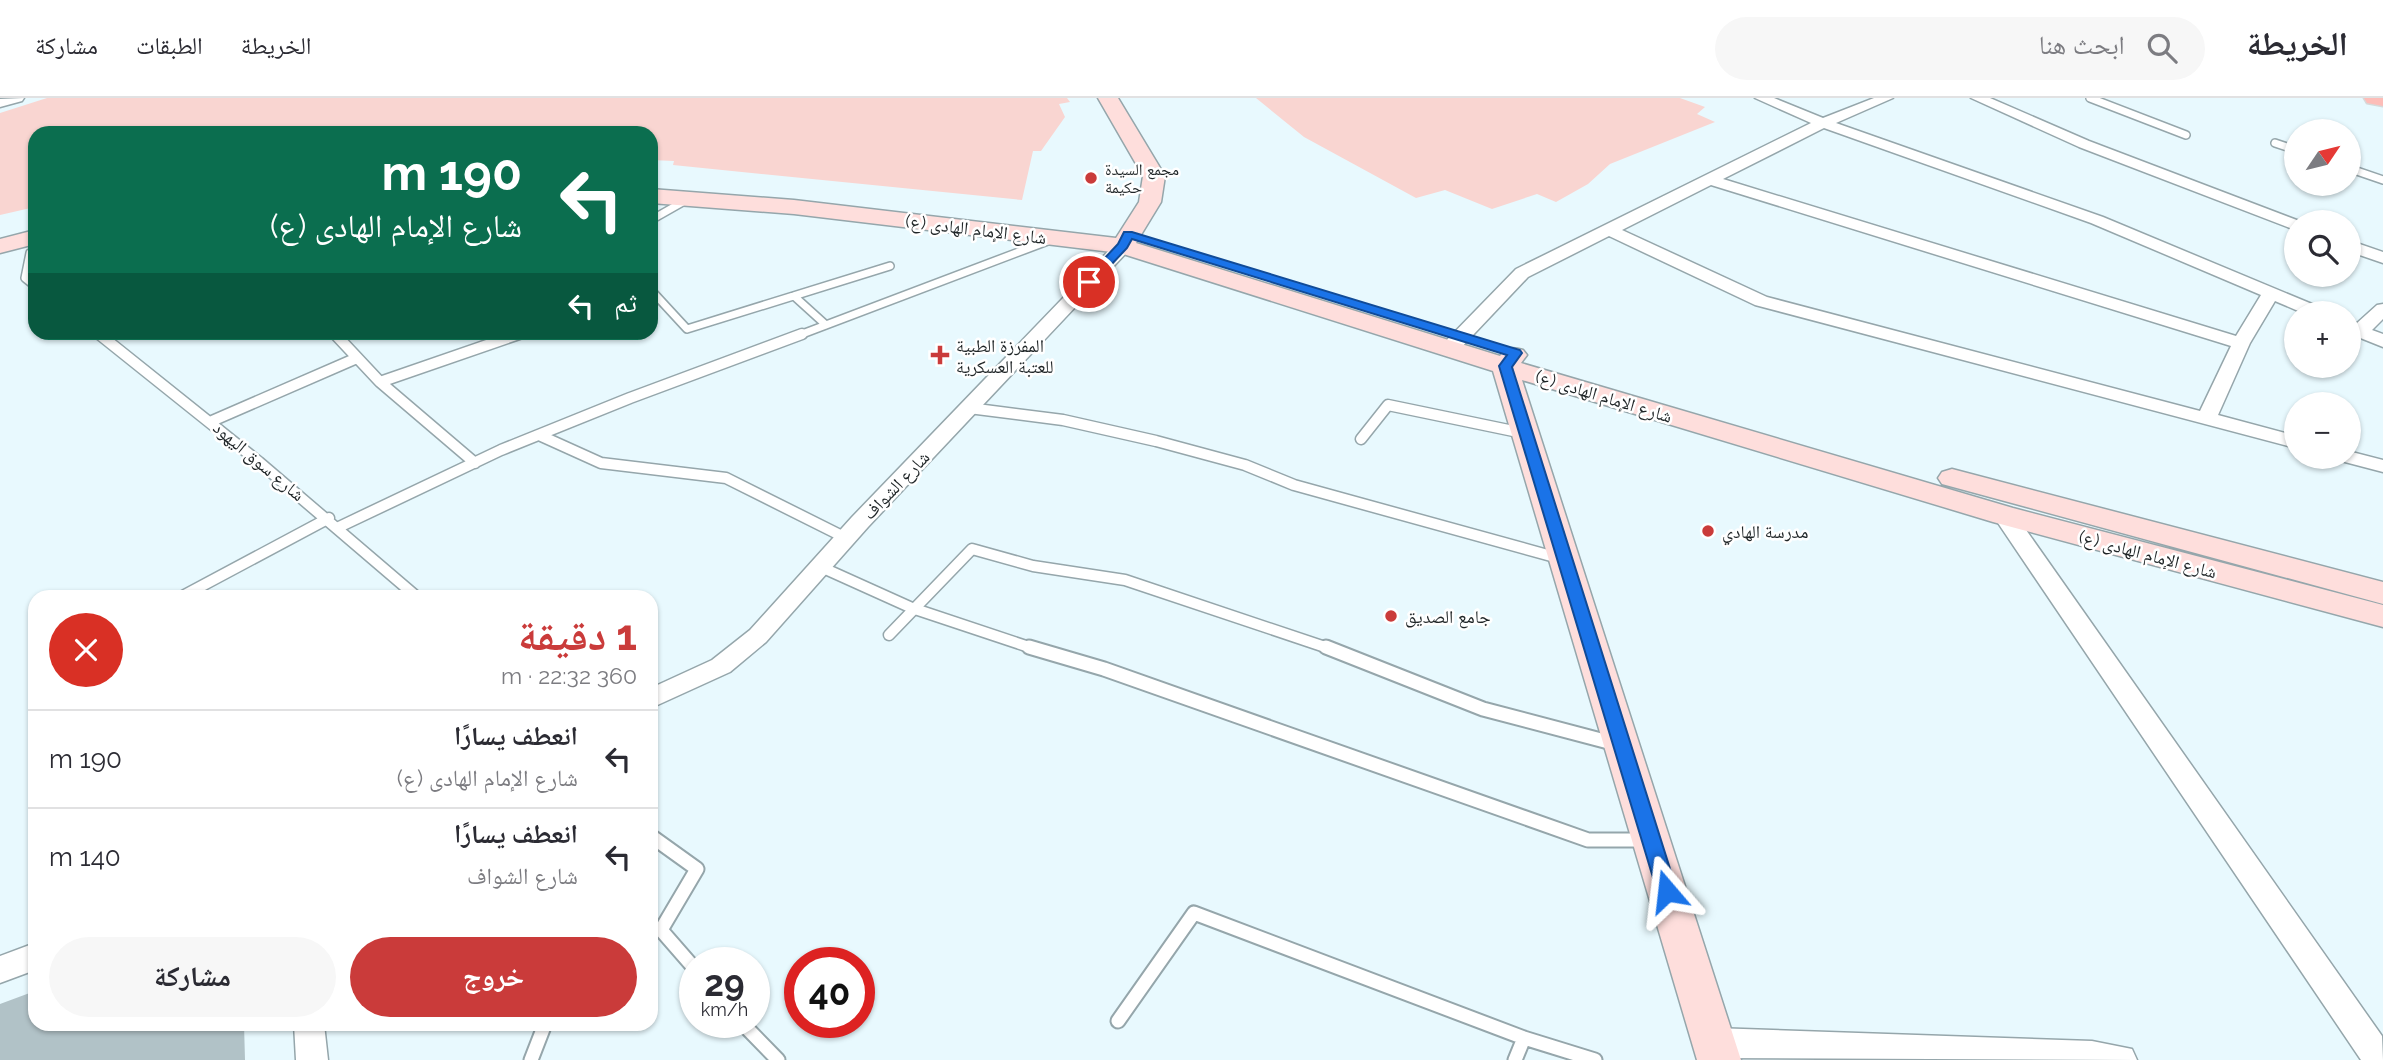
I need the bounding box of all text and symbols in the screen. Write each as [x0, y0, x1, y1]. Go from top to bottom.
search box [1715, 17, 2205, 80]
text: الخريطة [2247, 24, 2348, 63]
icon: search [2143, 29, 2181, 67]
text: ابحث هنا [2039, 30, 2125, 60]
text: مشاركة [35, 31, 98, 60]
text: الطبقات [136, 31, 203, 60]
text: الخريطة [241, 31, 311, 60]
north arrow [2284, 119, 2361, 196]
map controls [2284, 119, 2361, 469]
text: 190 m [381, 144, 522, 201]
icon: left [546, 154, 637, 245]
place label: مجمع السيدة حكيمة [1105, 160, 1179, 197]
marker: مجمع السيدة حكيمة [1083, 170, 1099, 186]
text: شارع الإمام الهادی (ع) [270, 207, 522, 244]
street label: شارع الإمام الهادی (ع) [904, 210, 1048, 250]
button: search [2284, 210, 2361, 287]
pin [1059, 252, 1119, 312]
icon: arrive [1070, 263, 1108, 301]
icon: left [562, 287, 600, 325]
text: ثم [614, 288, 637, 318]
button: + [2284, 301, 2361, 378]
place label: المفرزة الطبية للعتبة العسكرية [956, 335, 1053, 377]
marker: المفرزة الطبية للعتبة العسكرية [930, 345, 950, 365]
street label: شارع الإمام الهادی (ع) [1533, 365, 1675, 429]
button: − [2284, 392, 2361, 469]
street label: شارع سوق اليهود [208, 417, 309, 506]
street label: شارع الشواف [858, 446, 934, 524]
place label: مدرسة الهادي [1722, 521, 1808, 546]
marker: مدرسة الهادي [1700, 523, 1716, 539]
street label: شارع الإمام الهادی (ع) [2076, 526, 2219, 584]
place label: جامع الصديق [1405, 606, 1491, 629]
marker: جامع الصديق [1383, 608, 1399, 624]
text: 1 دقيقة [518, 611, 637, 660]
button: close [49, 613, 123, 687]
text: 360 m · 22:32 [501, 662, 637, 689]
text: انعطف يسارًا [454, 721, 578, 751]
icon: left [599, 740, 637, 778]
text: 190 m [49, 744, 122, 774]
text: شارع الإمام الهادی (ع) [397, 764, 578, 791]
text: انعطف يسارًا [454, 819, 578, 849]
icon: left [599, 838, 637, 876]
text: 140 m [49, 842, 121, 872]
position arrow [1630, 854, 1704, 928]
text: شارع الشواف [467, 862, 578, 889]
button: مشاركة [49, 937, 336, 1017]
button: خروج [350, 937, 637, 1017]
speed limit sign: 40 [784, 947, 875, 1038]
text: 29 [704, 963, 745, 1004]
text: km/h [701, 999, 748, 1020]

